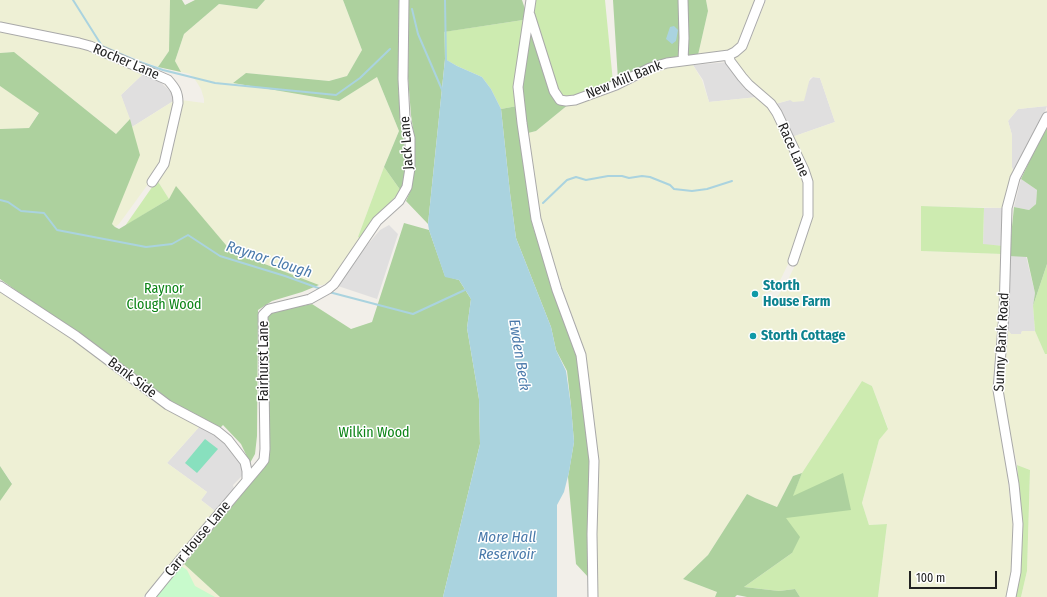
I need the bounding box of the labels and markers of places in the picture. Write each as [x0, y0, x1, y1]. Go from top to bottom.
place label: Storth House Farm [763, 278, 830, 310]
marker: Storth House Farm [750, 289, 760, 299]
place label: Storth Cottage [761, 328, 846, 344]
marker: Storth Cottage [748, 331, 758, 341]

